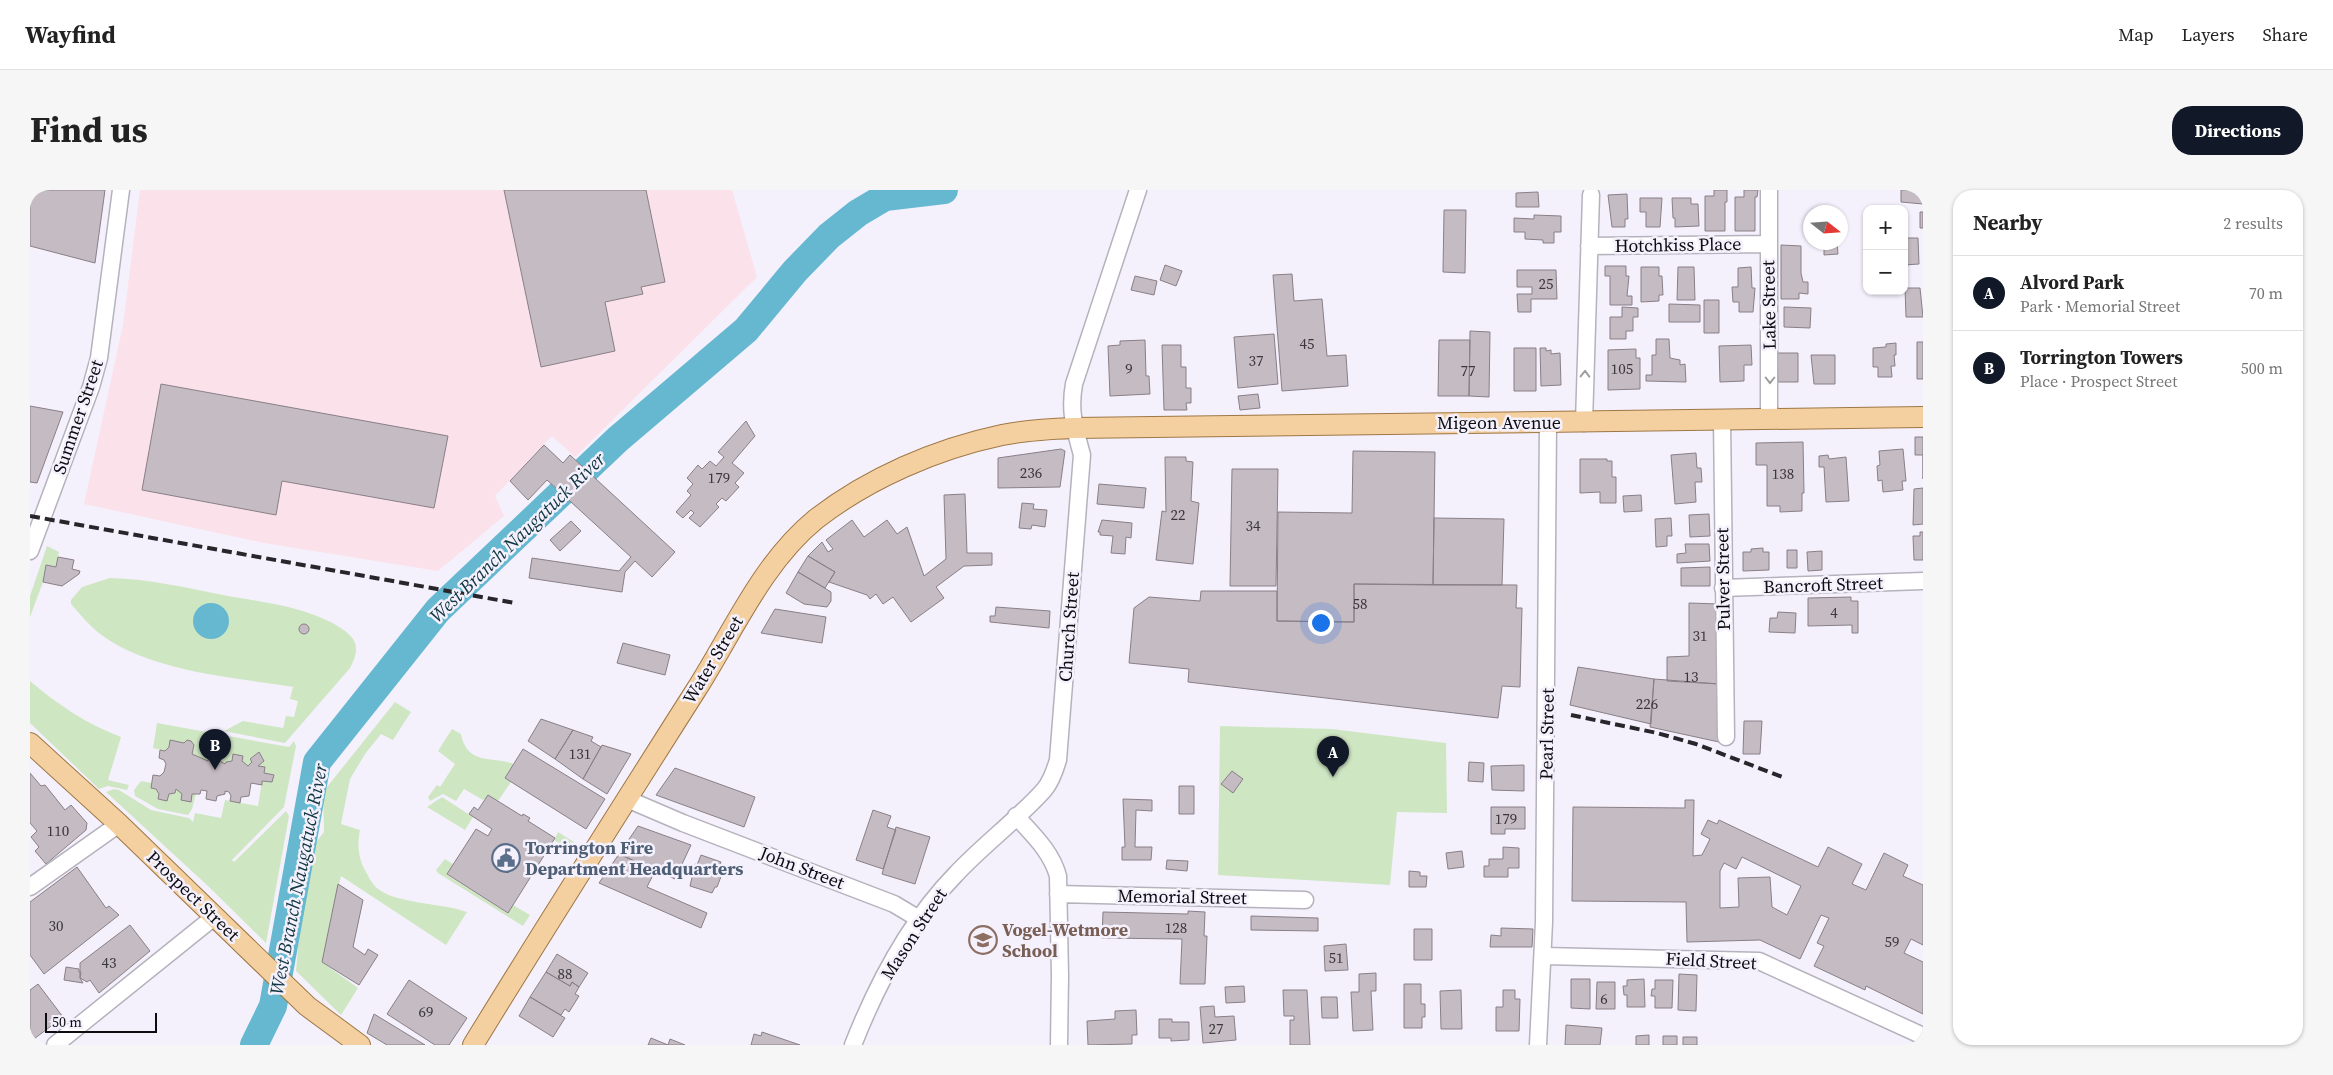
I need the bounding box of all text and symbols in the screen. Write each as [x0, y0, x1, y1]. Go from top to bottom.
text: Wayfind [25, 18, 116, 51]
text: Map [2118, 22, 2153, 47]
text: Layers [2181, 22, 2234, 47]
text: Share [2262, 22, 2308, 47]
text: Find us [30, 106, 148, 154]
button: Directions [2172, 106, 2303, 155]
north arrow [1803, 205, 1848, 250]
map controls [1863, 205, 1908, 295]
button: + [1863, 205, 1908, 250]
text: Nearby [1973, 208, 2043, 237]
text: 2 results [2223, 212, 2283, 234]
street label: Hotchkiss Place [1614, 231, 1742, 258]
button: − [1863, 250, 1908, 295]
street label: Lake Street [1755, 260, 1782, 350]
text: Alvord Park [2020, 269, 2124, 295]
house number: 25 [1538, 273, 1554, 294]
text: A [1984, 282, 1994, 304]
text: 70 m [2249, 282, 2283, 304]
text: Park · Memorial Street [2020, 295, 2180, 317]
house number: 45 [1299, 333, 1315, 354]
text: Torrington Towers [2020, 344, 2183, 370]
house number: 37 [1248, 350, 1264, 371]
street label: Summer Street [46, 356, 109, 477]
text: B [1984, 357, 1994, 379]
text: 500 m [2241, 357, 2283, 379]
house number: 9 [1125, 358, 1133, 379]
house number: 105 [1611, 358, 1633, 379]
house number: 77 [1460, 360, 1476, 381]
one-way arrow [1580, 370, 1591, 378]
text: Place · Prospect Street [2020, 370, 2177, 392]
one-way arrow [1765, 377, 1775, 385]
street label: Migeon Avenue [1437, 410, 1561, 435]
water label: West Branch Naugatuck River [423, 445, 612, 628]
house number: 236 [1020, 462, 1042, 483]
house number: 138 [1772, 463, 1794, 484]
house number: 179 [708, 467, 730, 488]
house number: 22 [1170, 504, 1186, 525]
house number: 34 [1245, 515, 1261, 536]
street label: Pulver Street [1709, 527, 1736, 630]
street label: Bancroft Street [1763, 570, 1883, 599]
street label: Church Street [1052, 571, 1085, 683]
house number: 58 [1352, 593, 1368, 614]
house number: 4 [1830, 602, 1838, 623]
your location [1308, 610, 1334, 636]
street label: Water Street [676, 611, 749, 708]
house number: 31 [1692, 625, 1708, 646]
house number: 13 [1683, 666, 1699, 687]
street label: Pearl Street [1533, 688, 1560, 780]
house number: 226 [1636, 693, 1658, 714]
pin: B [199, 729, 231, 770]
pin: A [1317, 736, 1349, 777]
house number: 131 [569, 743, 591, 764]
water label: West Branch Naugatuck River [263, 760, 333, 997]
house number: 179 [1495, 808, 1517, 829]
house number: 110 [47, 820, 69, 841]
place label: Torrington Fire Department Headquarters [525, 835, 744, 881]
street label: John Street [755, 840, 848, 895]
public building icon: Torrington Fire Department Headquarters [491, 843, 521, 873]
street label: Prospect Street [141, 845, 245, 947]
street label: Mason Street [875, 883, 953, 984]
street label: Memorial Street [1117, 883, 1247, 910]
house number: 30 [48, 915, 64, 936]
place label: Vogel-Wetmore School [1002, 917, 1128, 963]
house number: 128 [1165, 917, 1187, 938]
school or university icon: Vogel-Wetmore School [968, 925, 998, 955]
house number: 59 [1884, 931, 1900, 952]
street label: Field Street [1665, 946, 1757, 975]
house number: 51 [1328, 947, 1344, 968]
house number: 43 [101, 952, 117, 973]
house number: 88 [557, 963, 573, 984]
house number: 6 [1600, 988, 1608, 1009]
house number: 69 [418, 1001, 434, 1022]
scale bar [45, 1010, 158, 1033]
text: 50 m [52, 1012, 82, 1032]
house number: 27 [1208, 1018, 1224, 1039]

